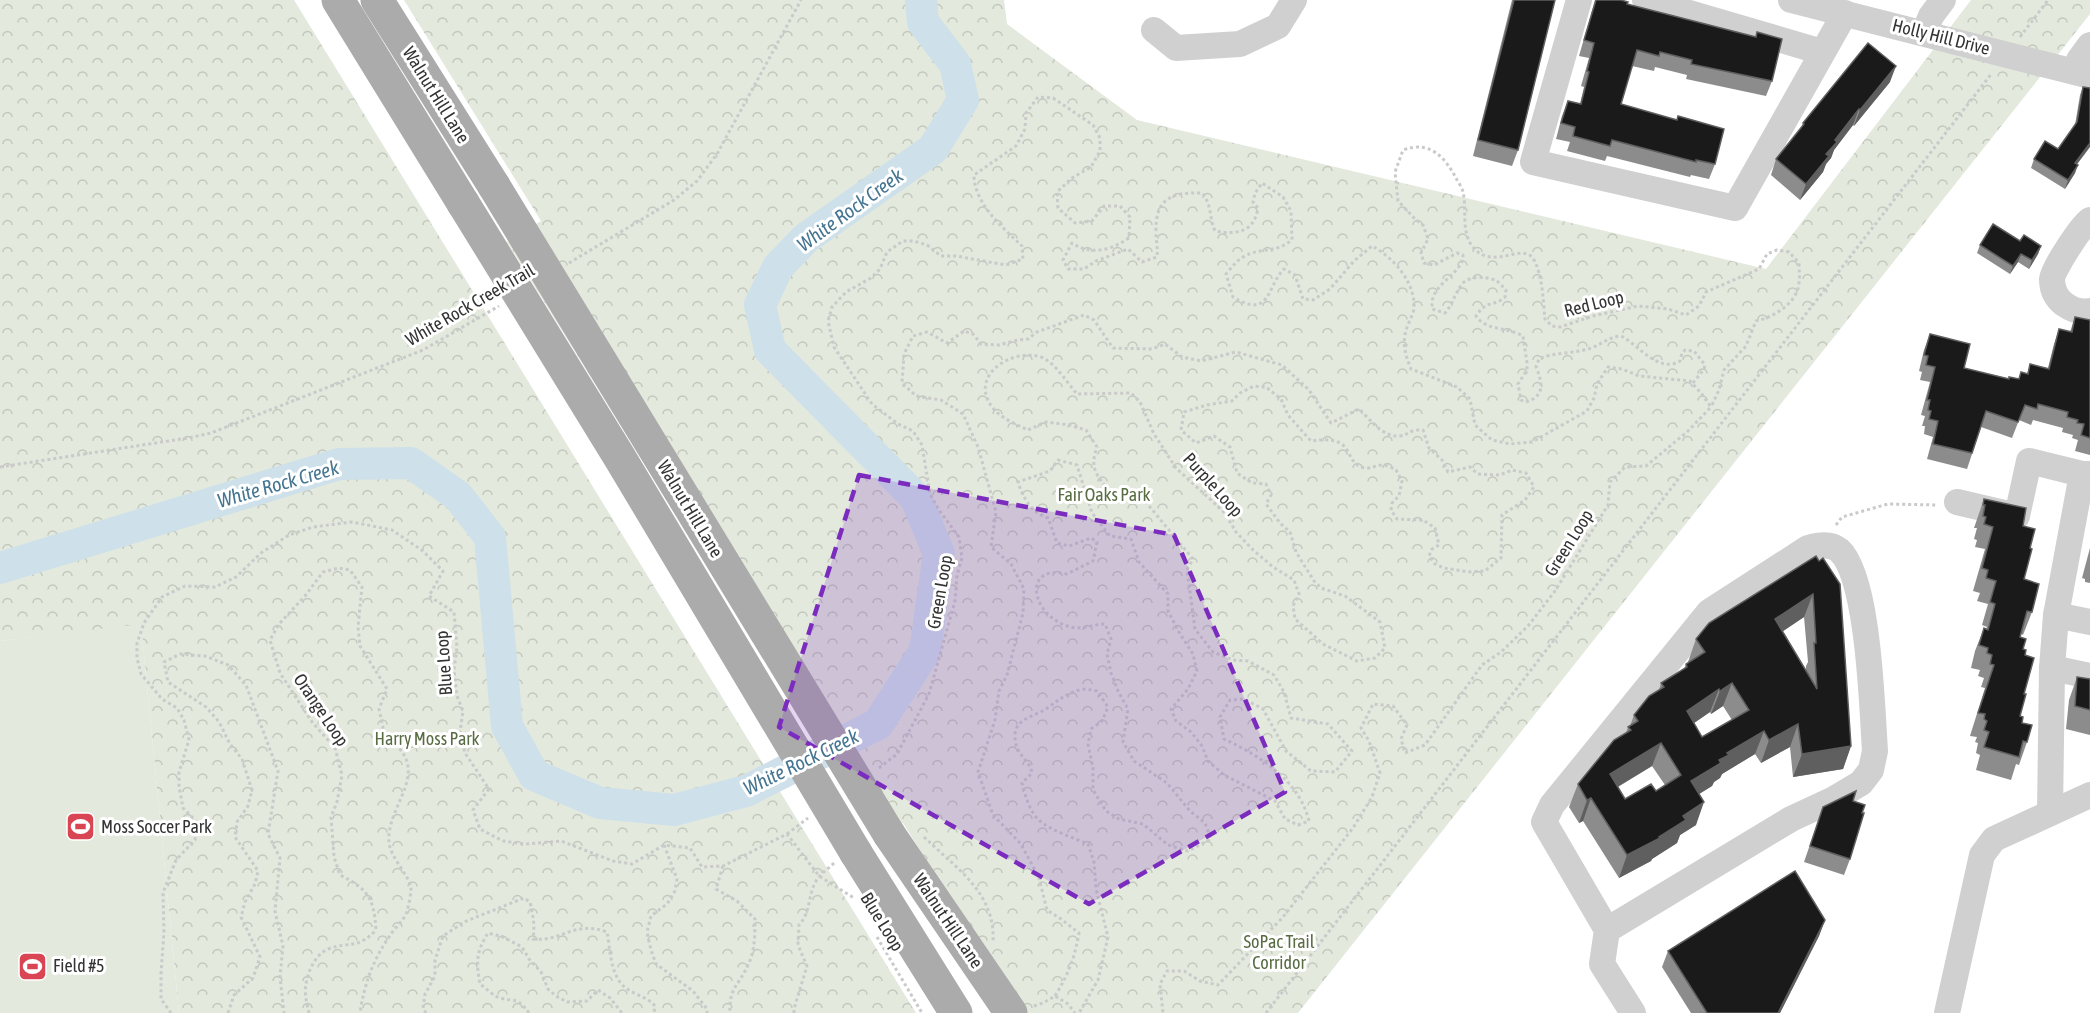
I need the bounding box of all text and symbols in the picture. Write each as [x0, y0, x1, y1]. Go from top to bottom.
street label: Holly Hill Drive [1890, 14, 1992, 59]
street label: Walnut Hill Lane [398, 43, 474, 147]
water label: White Rock Creek [792, 163, 907, 256]
street label: White Rock Creek Trail [402, 259, 538, 350]
street label: Red Loop [1562, 286, 1626, 321]
street label: Purple Loop [1179, 448, 1248, 521]
water label: White Rock Creek [214, 455, 341, 512]
street label: Walnut Hill Lane [653, 456, 728, 561]
park label: Fair Oaks Park [1058, 484, 1151, 505]
street label: Green Loop [1540, 505, 1597, 580]
street label: Green Loop [923, 553, 956, 631]
street label: Blue Loop [431, 630, 456, 696]
street label: Orange Loop [290, 669, 353, 750]
water label: White Rock Creek [739, 724, 862, 799]
park label: Harry Moss Park [374, 728, 480, 749]
sports icon: Moss Soccer Park [64, 811, 96, 843]
place label: Moss Soccer Park [101, 816, 212, 837]
street label: Walnut Hill Lane [909, 869, 988, 972]
street label: Blue Loop [856, 889, 909, 955]
park label: SoPac Trail Corridor [1243, 931, 1315, 973]
sports icon: Field #5 [16, 950, 48, 982]
place label: Field #5 [53, 955, 105, 976]

